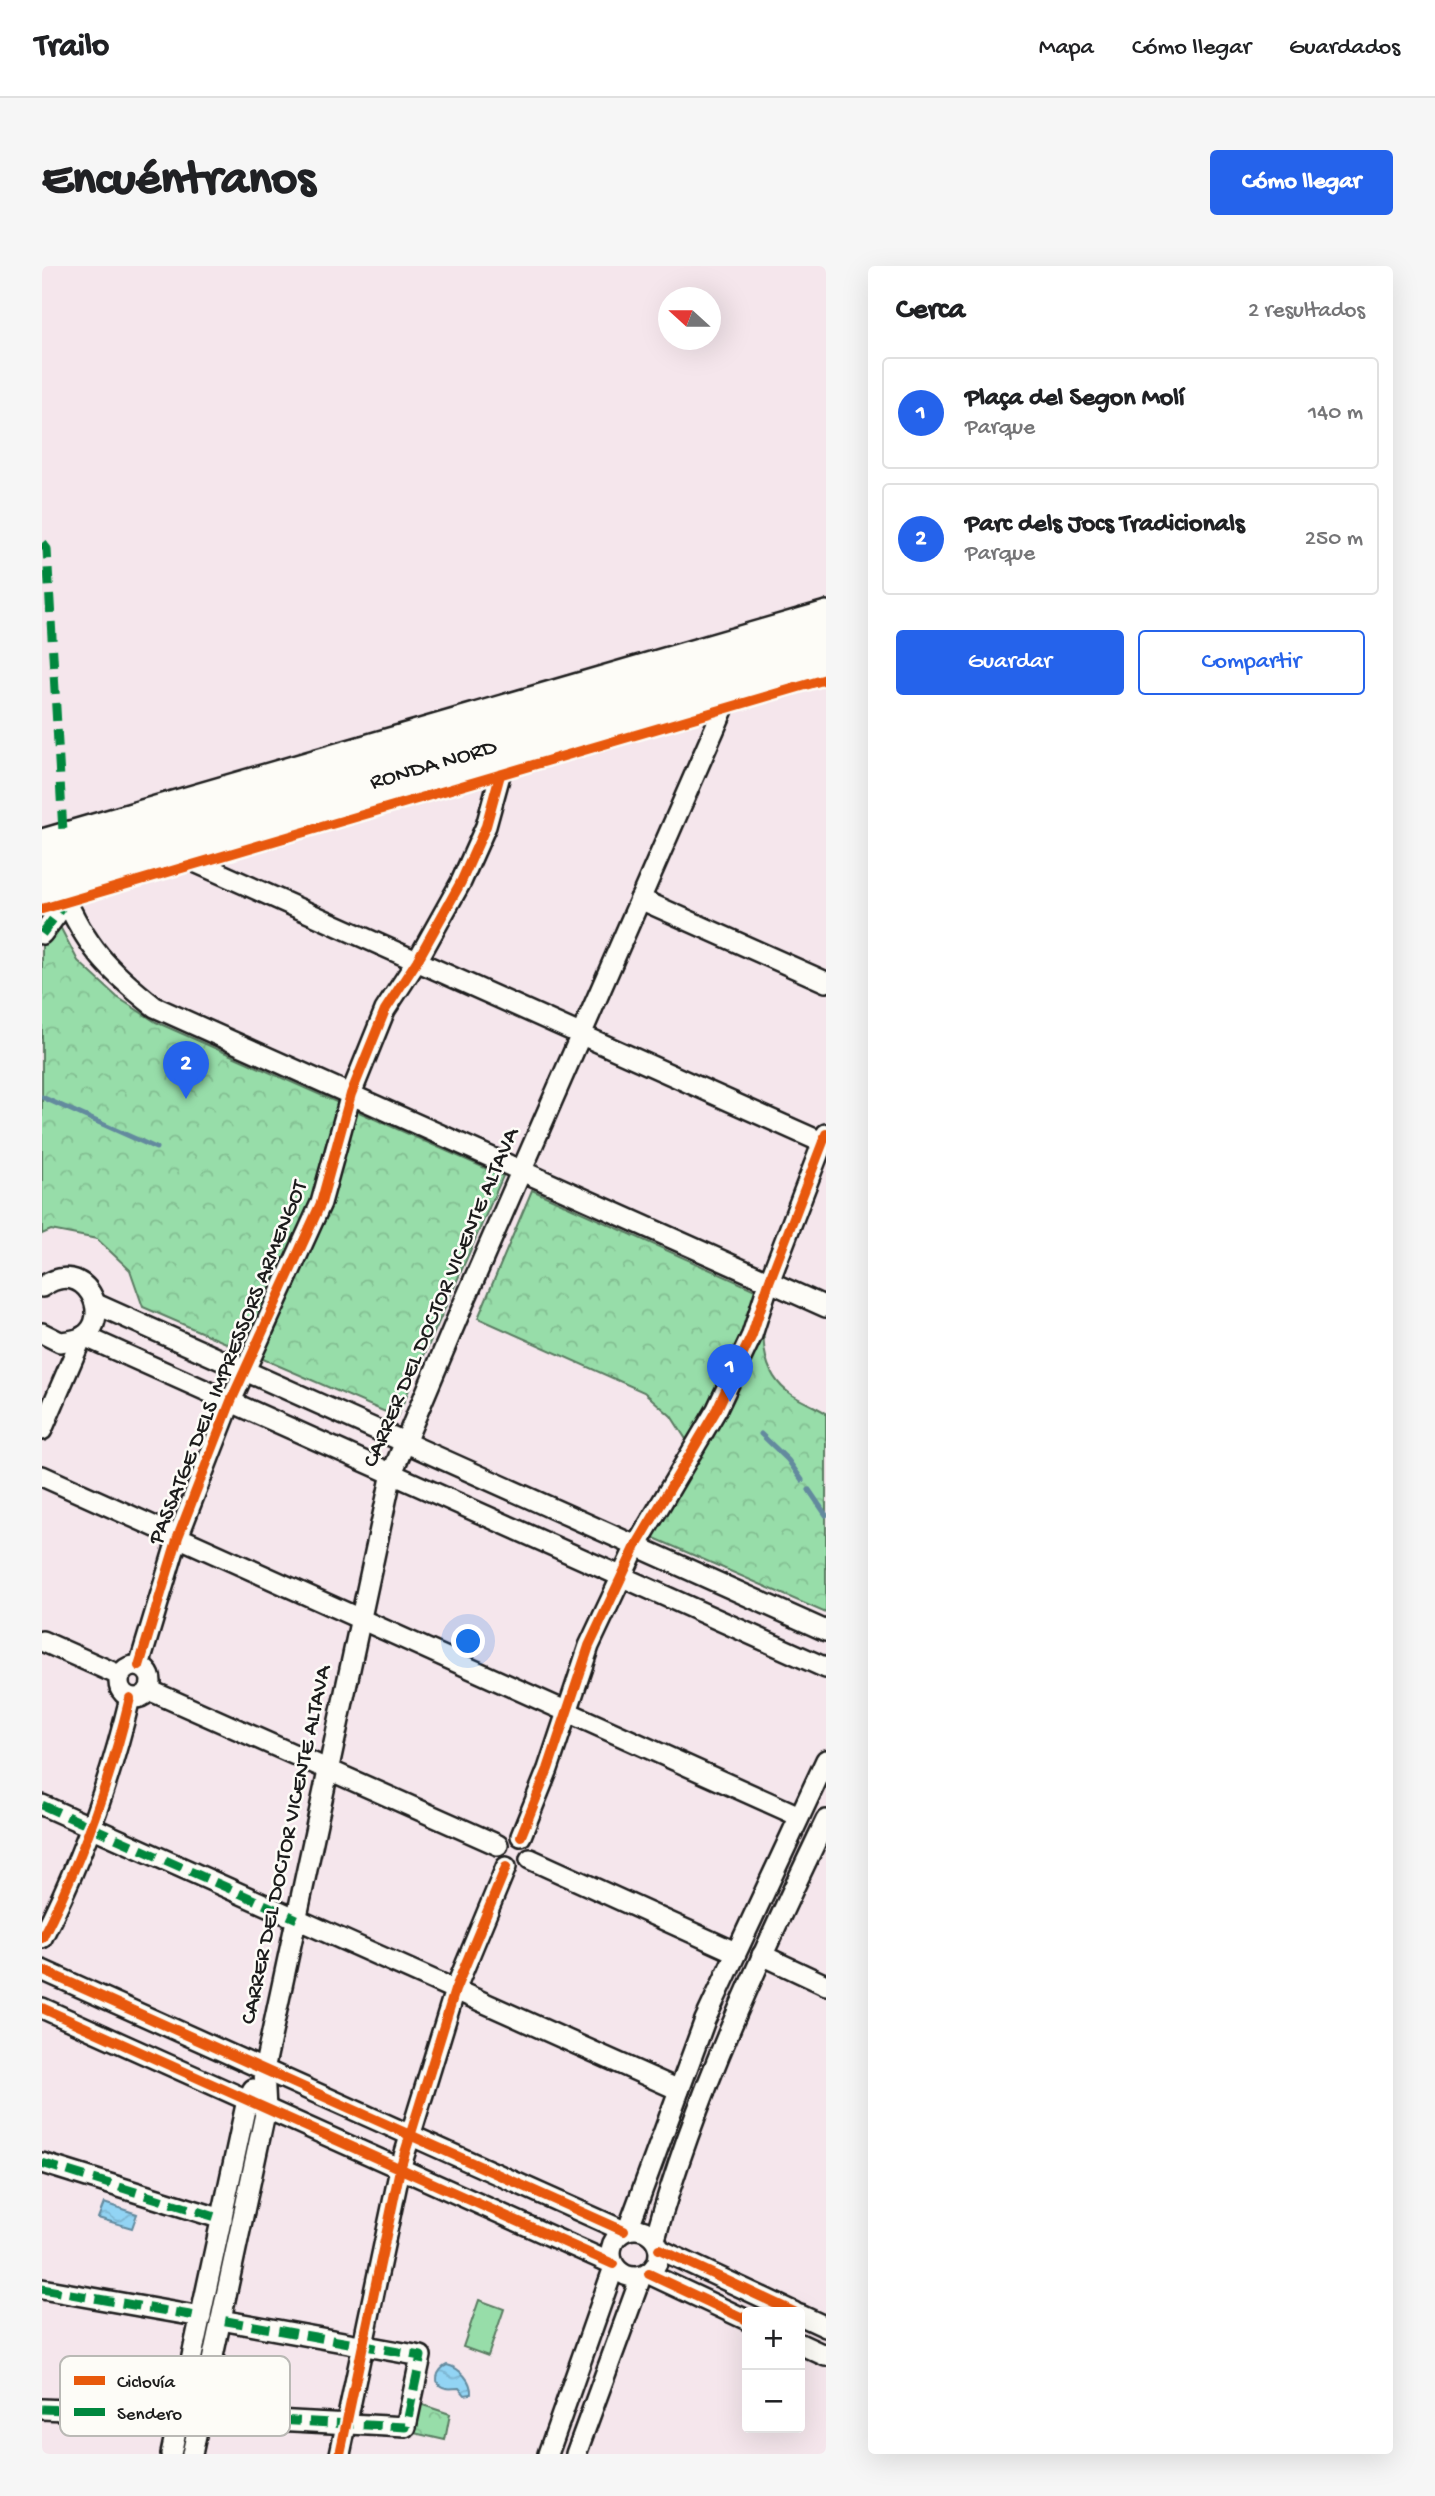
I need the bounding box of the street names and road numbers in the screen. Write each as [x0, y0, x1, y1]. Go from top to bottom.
street label: RONDA NORD [367, 733, 501, 797]
street label: CARRER DEL DOCTOR VICENTE ALTAVA [358, 1123, 527, 1472]
street label: PASSATGE DELS IMPRESSORS ARMENGOT [143, 1176, 315, 1550]
street label: CARRER DEL DOCTOR VICENTE ALTAVA [236, 1662, 339, 2027]

